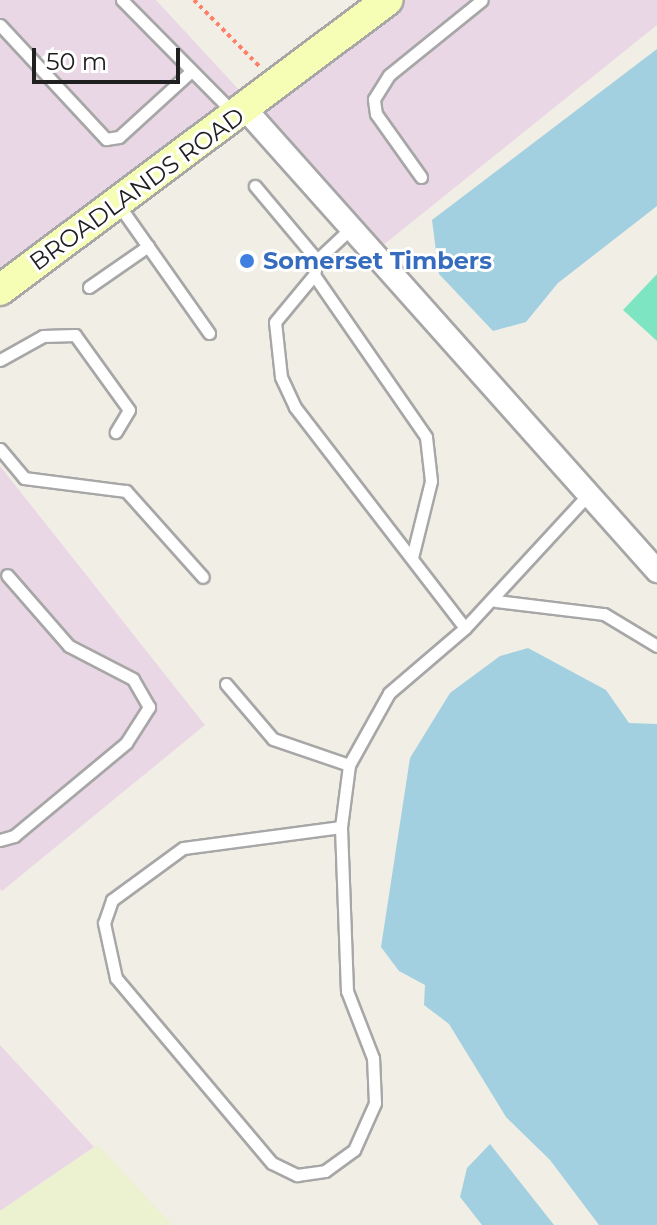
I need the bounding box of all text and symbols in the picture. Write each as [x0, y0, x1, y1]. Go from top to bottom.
scale bar [36, 32, 184, 82]
text: 50 m [46, 47, 107, 76]
street label: BROADLANDS ROAD [24, 101, 250, 277]
place label: Somerset Timbers [263, 247, 492, 275]
marker: Somerset Timbers [238, 252, 256, 270]

